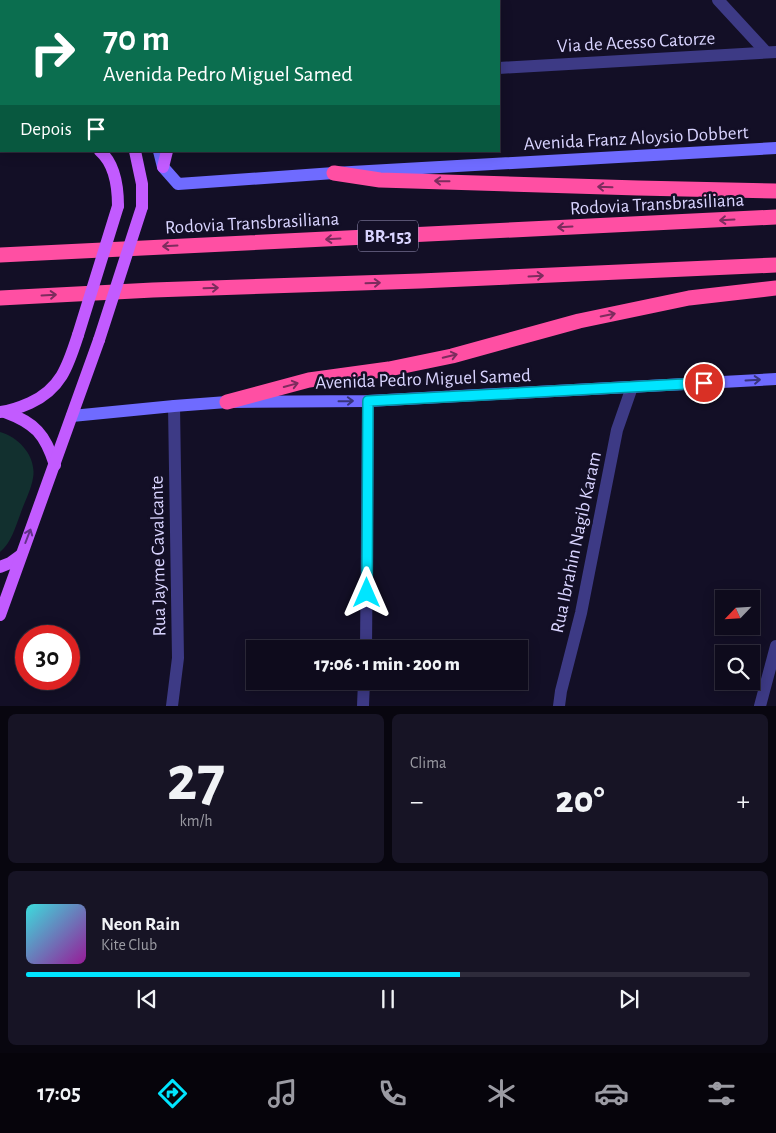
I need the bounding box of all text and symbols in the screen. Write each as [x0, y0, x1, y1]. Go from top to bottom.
icon: right [20, 20, 85, 85]
text: 70 m [103, 22, 170, 57]
street label: Via de Acesso Catorze [557, 29, 716, 56]
text: Avenida Pedro Miguel Samed [103, 63, 353, 85]
icon: arrive [82, 115, 110, 143]
text: Depois [20, 120, 72, 139]
street label: Avenida Franz Aloysio Dobbert [523, 123, 749, 154]
one-way arrow [435, 177, 451, 186]
one-way arrow [597, 182, 614, 192]
street label: Rodovia Transbrasiliana [569, 190, 745, 219]
street label: Rodovia Transbrasiliana [164, 209, 340, 238]
one-way arrow [720, 215, 736, 224]
road number: BR-153 [358, 220, 418, 252]
one-way arrow [557, 223, 573, 232]
one-way arrow [325, 234, 341, 243]
one-way arrow [163, 242, 179, 251]
one-way arrow [528, 271, 544, 281]
one-way arrow [365, 278, 381, 287]
one-way arrow [202, 283, 219, 293]
one-way arrow [40, 291, 56, 300]
one-way arrow [599, 310, 615, 319]
one-way arrow [442, 351, 458, 360]
pin [683, 362, 725, 404]
street label: Avenida Pedro Miguel Samed [315, 366, 531, 393]
icon: arrive [690, 369, 718, 397]
one-way arrow [744, 376, 760, 385]
one-way arrow [282, 379, 298, 389]
one-way arrow [337, 396, 353, 406]
street label: Rua Ibrahin Nagib Karam [548, 450, 605, 635]
street label: Rua Jayme Cavalcante [148, 475, 169, 636]
one-way arrow [24, 529, 33, 545]
position arrow [340, 566, 392, 618]
north arrow [715, 590, 760, 635]
map controls [715, 590, 760, 690]
speed limit sign: 30 [15, 625, 80, 690]
button: search [715, 645, 760, 690]
text: 17:06 · 1 min · 200 m [314, 655, 460, 674]
text: 27 [167, 747, 225, 812]
text: Clima [410, 755, 446, 771]
text: 20° [556, 782, 604, 820]
text: − [410, 788, 423, 816]
text: + [737, 788, 750, 816]
text: km/h [179, 813, 213, 829]
text: Neon Rain [101, 915, 180, 934]
text: Kite Club [101, 937, 157, 953]
icon: previous [133, 985, 161, 1013]
icon: pause [374, 985, 402, 1013]
icon: next [615, 985, 643, 1013]
icon: directions [155, 1076, 190, 1111]
icon: music [265, 1076, 300, 1111]
icon: phone [375, 1076, 410, 1111]
icon: climate [484, 1076, 519, 1111]
icon: car [594, 1076, 629, 1111]
icon: filters [704, 1076, 739, 1111]
text: 17:05 [37, 1082, 81, 1104]

